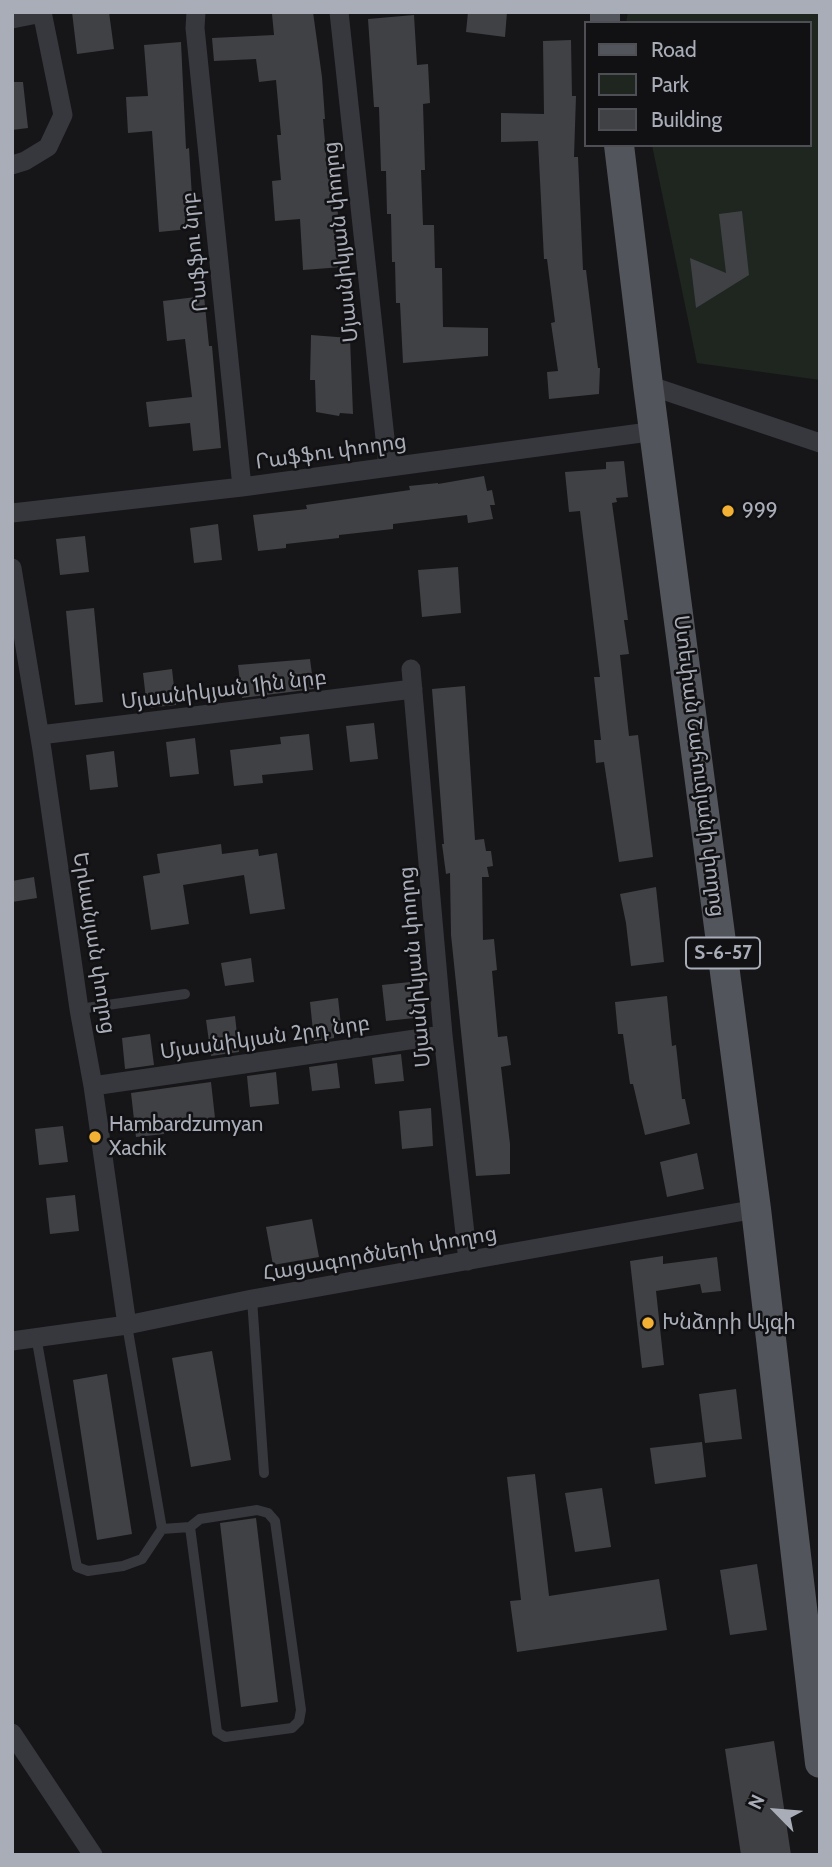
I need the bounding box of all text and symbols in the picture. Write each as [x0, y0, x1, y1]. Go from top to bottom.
legend [584, 21, 811, 147]
text: Road [651, 37, 697, 62]
text: Park [651, 72, 689, 97]
text: Building [651, 107, 722, 132]
street label: Մյասնիկյան փողոց [318, 140, 364, 344]
street label: Րաֆֆու նրբ [176, 191, 214, 313]
street label: Րաֆֆու փողոց [254, 429, 408, 475]
place label: 999 [742, 498, 778, 524]
marker: 999 [720, 503, 736, 519]
street label: Ստեփան Շահումյանի փողոց [668, 614, 730, 918]
street label: Մյասնիկյան 1ին նրբ [120, 665, 328, 715]
street label: Երևանյան փողոց [67, 850, 121, 1036]
street label: Մյասնիկյան փողոց [394, 865, 436, 1069]
road number: Տ-6-57 [686, 937, 760, 968]
street label: Մյասնիկյան 2րդ նրբ [158, 1011, 372, 1065]
place label: Hambardzumyan Xachik [109, 1112, 263, 1162]
marker: Hambardzumyan Xachik [87, 1129, 103, 1145]
street label: Հացագործների փողոց [261, 1221, 499, 1287]
place label: Խնձորի Այգի [662, 1310, 796, 1336]
marker: Խնձորի Այգի [640, 1315, 656, 1331]
north arrow [741, 1776, 811, 1846]
text: N [743, 1791, 770, 1813]

